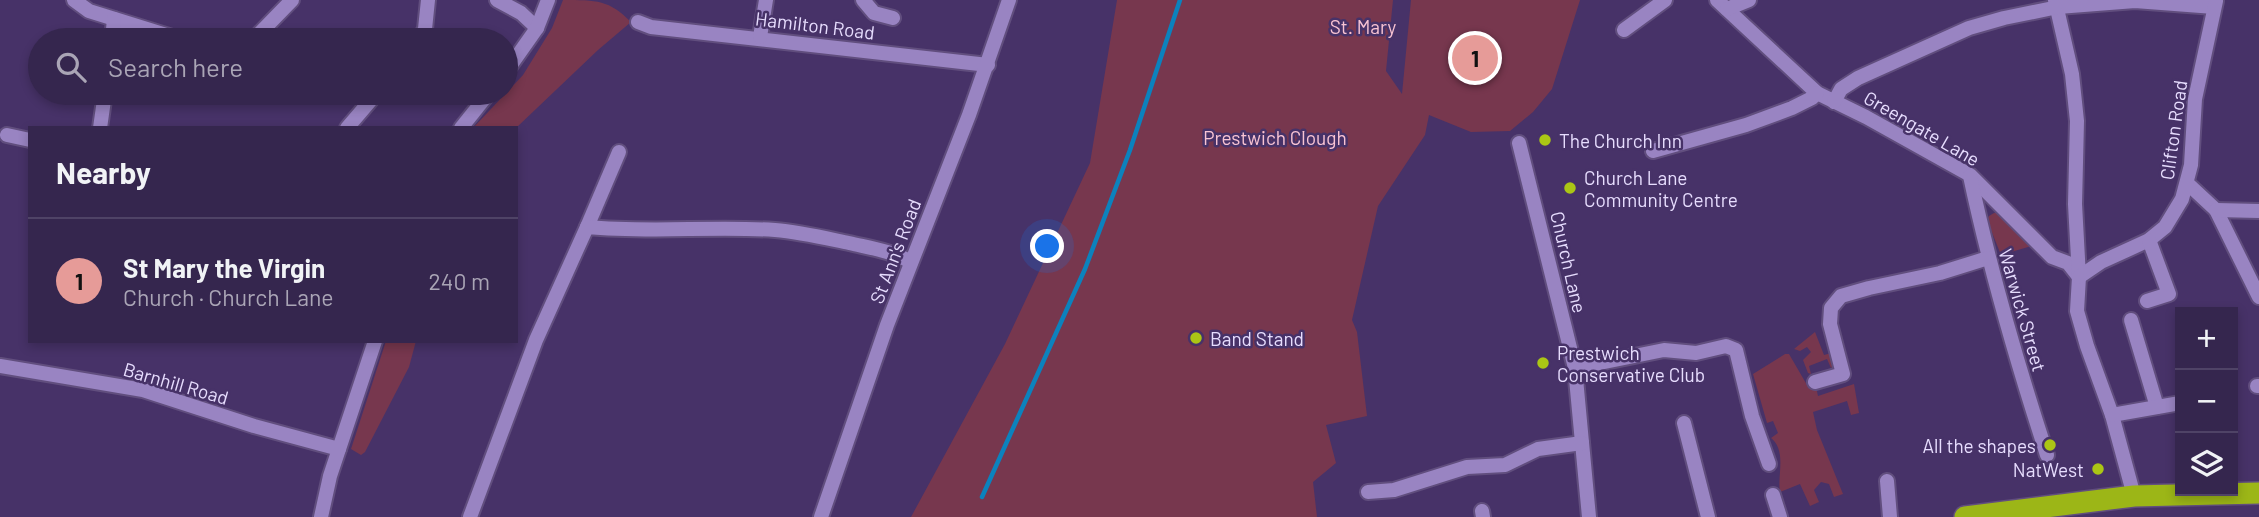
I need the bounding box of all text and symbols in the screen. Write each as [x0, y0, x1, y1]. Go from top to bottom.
street label: Hamilton Road [754, 6, 876, 44]
park label: St. Mary [1330, 15, 1397, 38]
search box [28, 28, 518, 105]
pin: 1 [1452, 32, 1498, 84]
icon: search [52, 48, 90, 86]
text: Search here [108, 51, 243, 82]
street label: Clifton Road [2155, 79, 2191, 181]
street label: Greengate Lane [1860, 86, 1984, 170]
park label: Prestwich Clough [1203, 126, 1347, 149]
place label: The Church Inn [1559, 129, 1682, 152]
marker: The Church Inn [1537, 132, 1553, 148]
text: Nearby [56, 154, 151, 190]
place label: Church Lane Community Centre [1584, 166, 1738, 211]
marker: Church Lane Community Centre [1562, 180, 1578, 196]
street label: St Ann's Road [865, 195, 925, 307]
street label: Church Lane [1546, 209, 1592, 315]
your location [1030, 229, 1064, 263]
street label: Warwick Street [1995, 246, 2051, 374]
text: St Mary the Virgin [123, 252, 325, 283]
text: 1 [75, 267, 83, 295]
text: 240 m [428, 267, 490, 295]
text: Church · Church Lane [123, 283, 334, 311]
map controls [2175, 307, 2238, 496]
button: + [2175, 307, 2238, 370]
place label: Band Stand [1210, 327, 1304, 350]
marker: Band Stand [1188, 330, 1204, 346]
place label: Prestwich Conservative Club [1557, 341, 1705, 386]
marker: Prestwich Conservative Club [1535, 355, 1551, 371]
street label: Barnhill Road [121, 357, 231, 409]
button: − [2175, 370, 2238, 433]
button: layers [2175, 433, 2238, 496]
place label: All the shapes [1922, 434, 2036, 457]
marker: All the shapes [2042, 437, 2058, 453]
place label: NatWest [2013, 458, 2084, 481]
marker: NatWest [2090, 461, 2106, 477]

